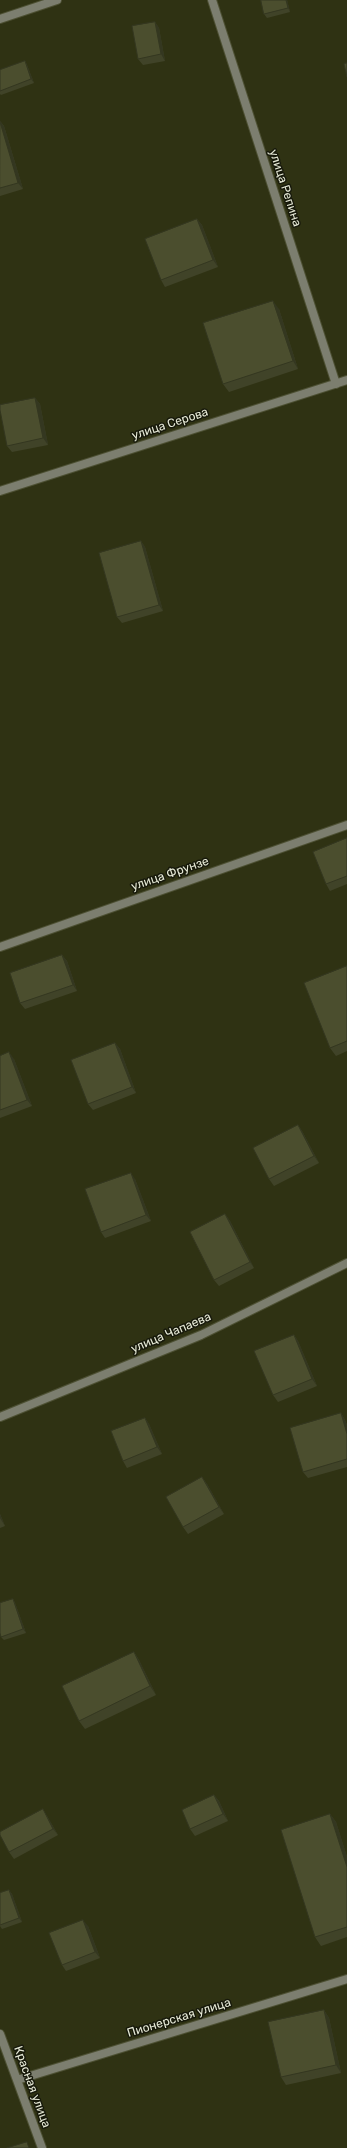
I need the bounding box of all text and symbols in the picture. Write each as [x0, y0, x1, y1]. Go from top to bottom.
street label: улица Репина [266, 148, 304, 228]
street label: улица Серова [130, 405, 210, 443]
street label: улица Фрунзе [129, 854, 211, 894]
street label: улица Чапаева [129, 1310, 213, 1356]
street label: Пионерская улица [125, 1995, 233, 2041]
street label: Красная улица [11, 2044, 53, 2130]

